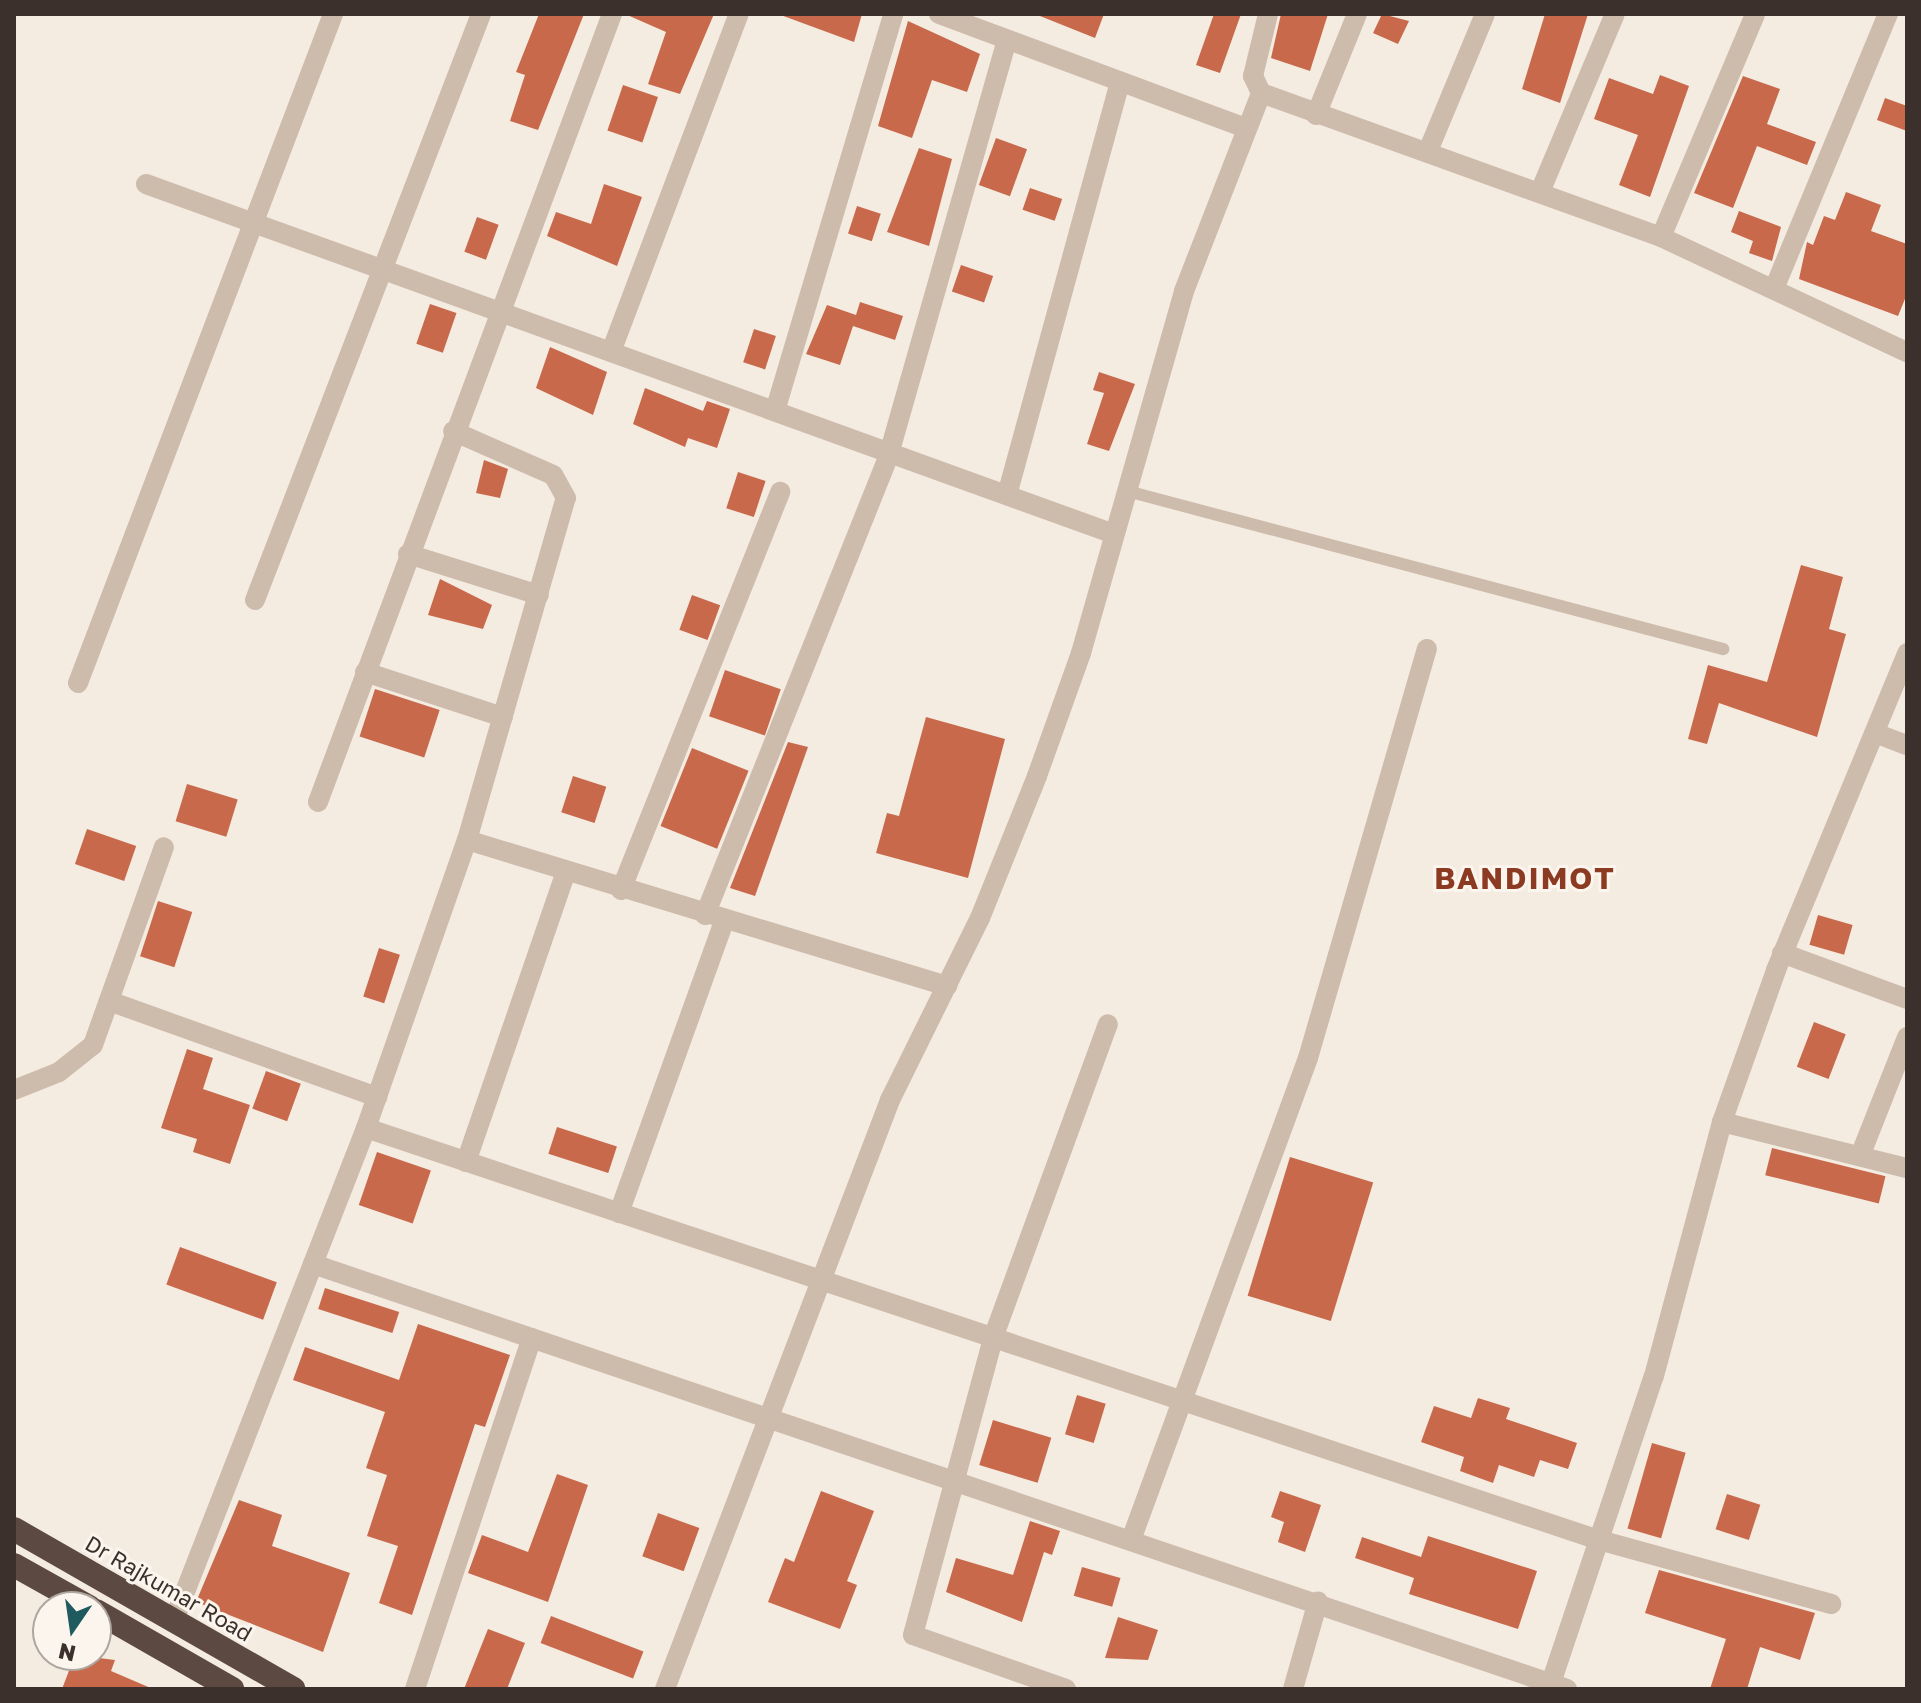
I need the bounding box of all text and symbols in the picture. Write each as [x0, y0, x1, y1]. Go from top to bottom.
district label: BANDIMOT [1434, 860, 1616, 896]
street label: Dr Rajkumar Road [81, 1530, 257, 1646]
north arrow [32, 1591, 112, 1671]
text: N [56, 1638, 78, 1668]

